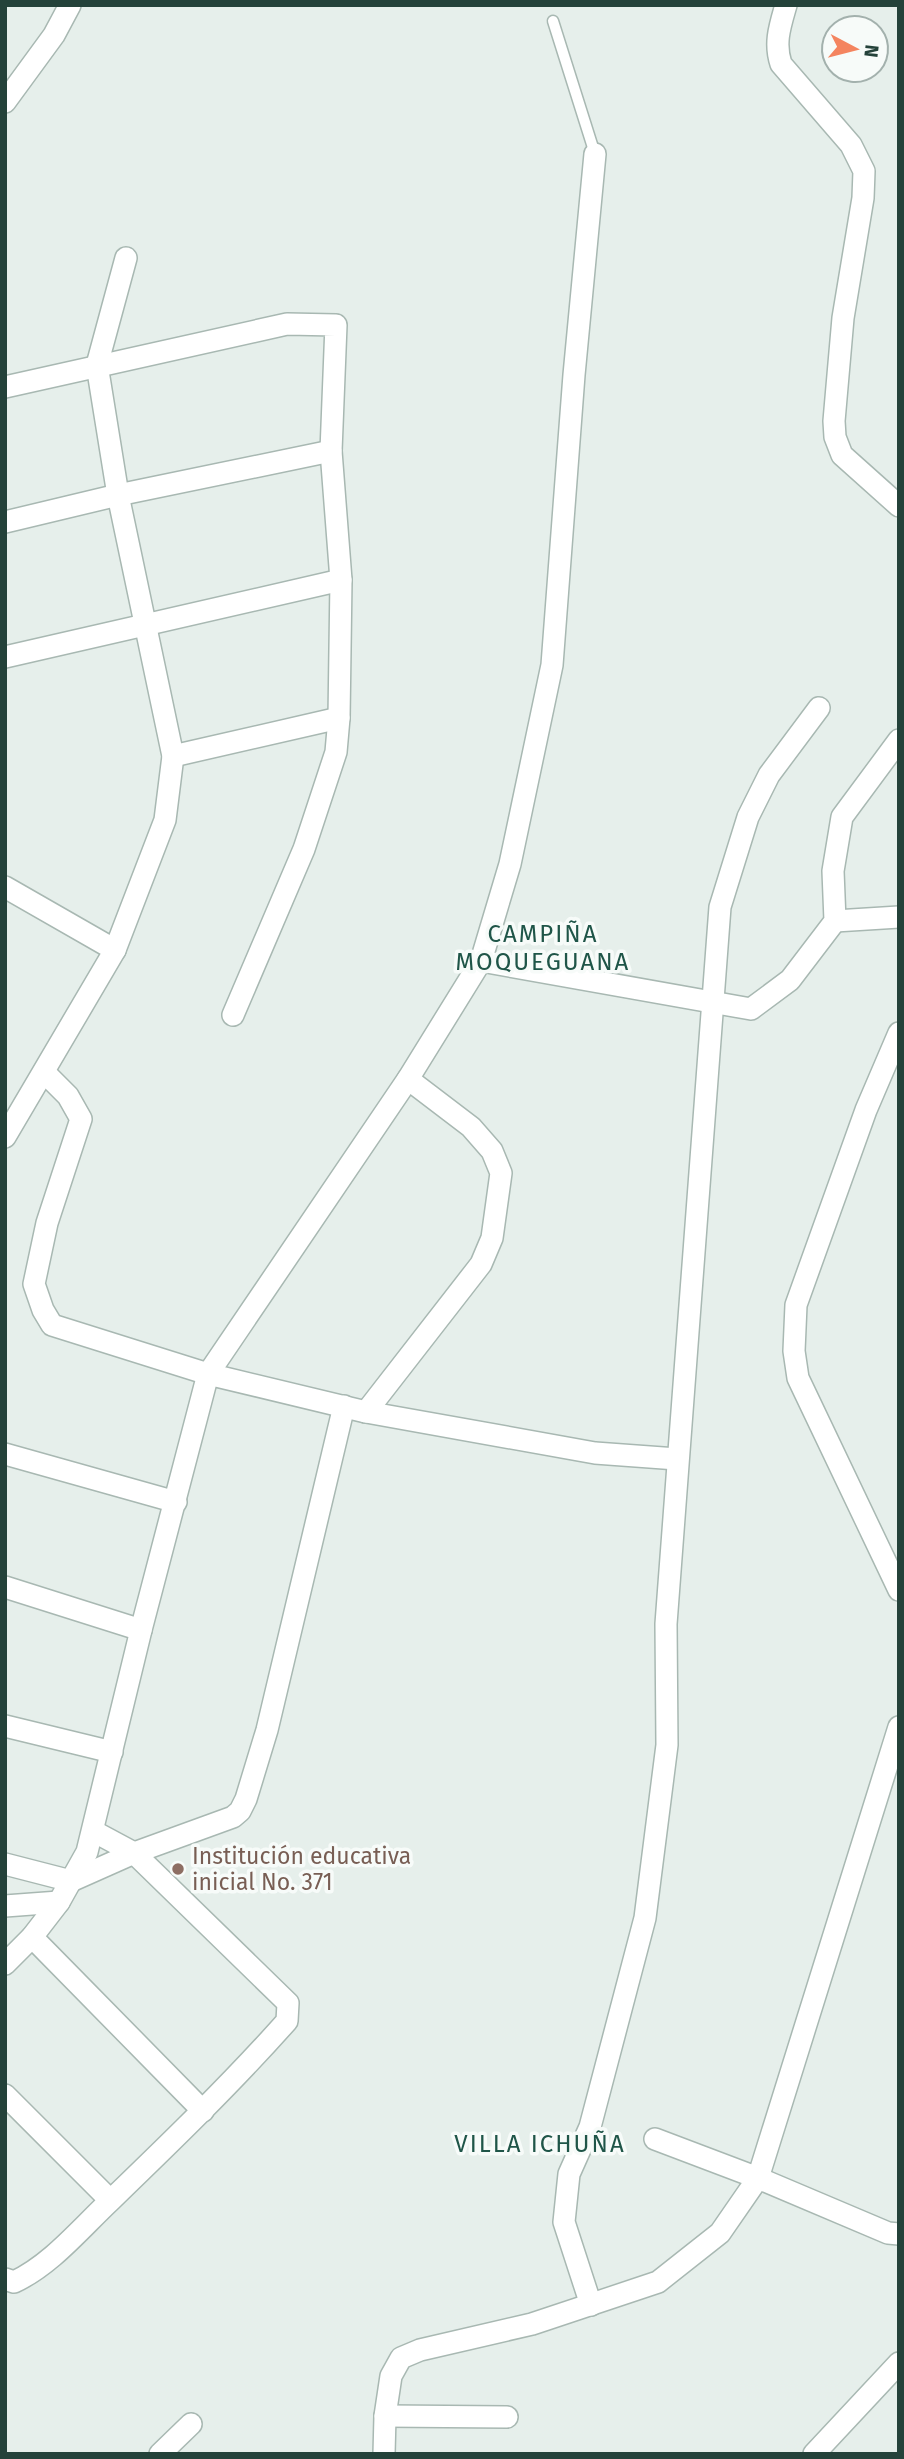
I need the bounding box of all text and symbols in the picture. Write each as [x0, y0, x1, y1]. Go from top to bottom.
north arrow [820, 14, 890, 84]
text: N [859, 43, 884, 59]
district label: CAMPIÑA MOQUEGUANA [456, 920, 630, 976]
place label: Institución educativa inicial No. 371 [192, 1842, 411, 1896]
marker: Institución educativa inicial No. 371 [170, 1861, 186, 1877]
district label: VILLA ICHUÑA [454, 2130, 626, 2158]

